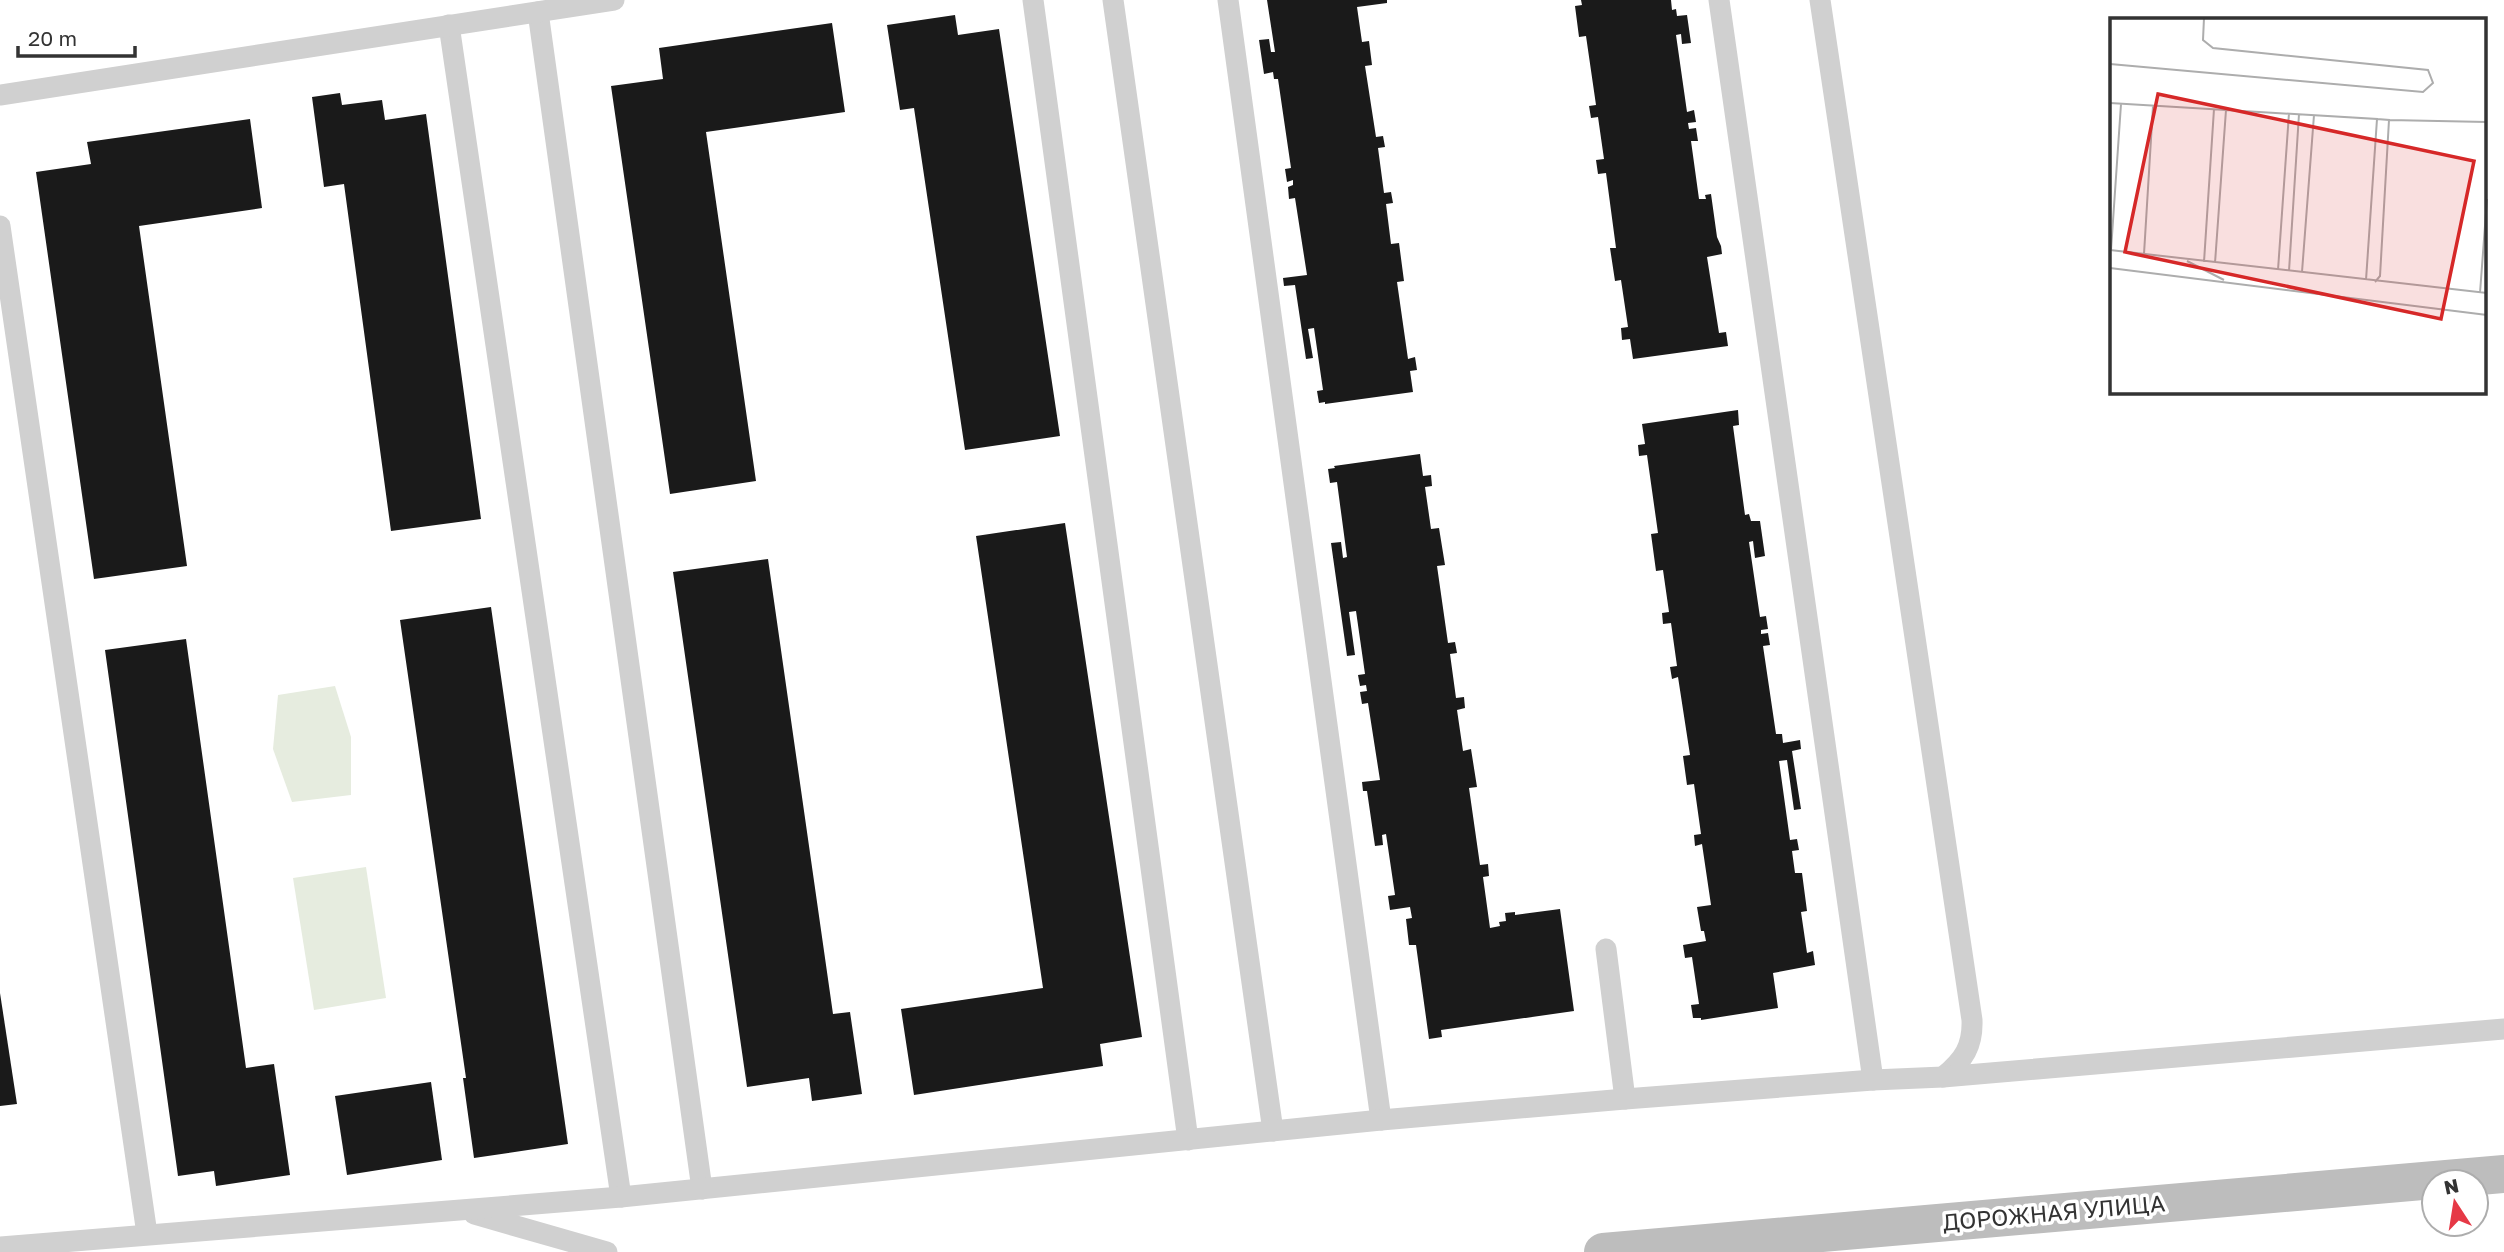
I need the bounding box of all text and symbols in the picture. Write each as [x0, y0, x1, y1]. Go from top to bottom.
scale bar [18, 14, 135, 58]
inset map [2110, 18, 2486, 394]
text: 20 m [28, 25, 77, 51]
north arrow [2420, 1168, 2490, 1238]
text: N [2442, 1173, 2461, 1199]
street label: ДОРОЖНАЯ УЛИЦА [1941, 1188, 2166, 1236]

